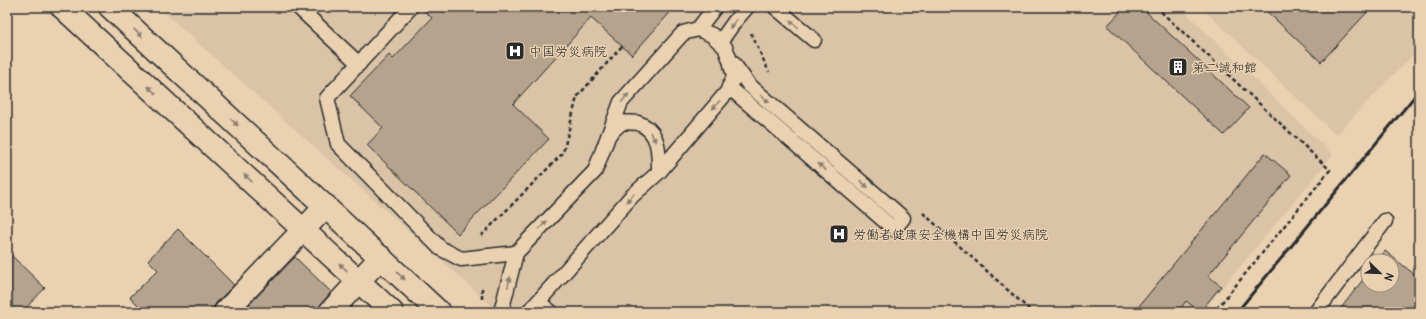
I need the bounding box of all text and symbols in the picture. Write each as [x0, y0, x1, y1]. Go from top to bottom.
one-way arrow [728, 18, 737, 29]
one-way arrow [789, 19, 800, 28]
one-way arrow [133, 29, 143, 38]
hospital icon: 中国労災病院 [504, 40, 526, 62]
place label: 中国労災病院 [529, 44, 607, 60]
building icon: 第二誠和館 [1167, 56, 1189, 78]
place label: 第二誠和館 [1192, 60, 1257, 76]
one-way arrow [147, 85, 157, 95]
one-way arrow [621, 92, 630, 103]
one-way arrow [761, 94, 770, 103]
one-way arrow [712, 100, 721, 109]
one-way arrow [229, 117, 239, 126]
one-way arrow [649, 131, 656, 142]
one-way arrow [817, 162, 827, 171]
one-way arrow [242, 174, 253, 183]
one-way arrow [859, 179, 869, 188]
one-way arrow [626, 193, 635, 203]
one-way arrow [538, 220, 548, 230]
hospital icon: 労働者健康安全機構中国労災病院 [828, 223, 850, 245]
place label: 労働者健康安全機構中国労災病院 [853, 227, 1048, 243]
north arrow [1360, 253, 1400, 293]
one-way arrow [338, 262, 348, 271]
text: N [1381, 271, 1396, 283]
one-way arrow [396, 272, 406, 281]
one-way arrow [506, 276, 512, 289]

